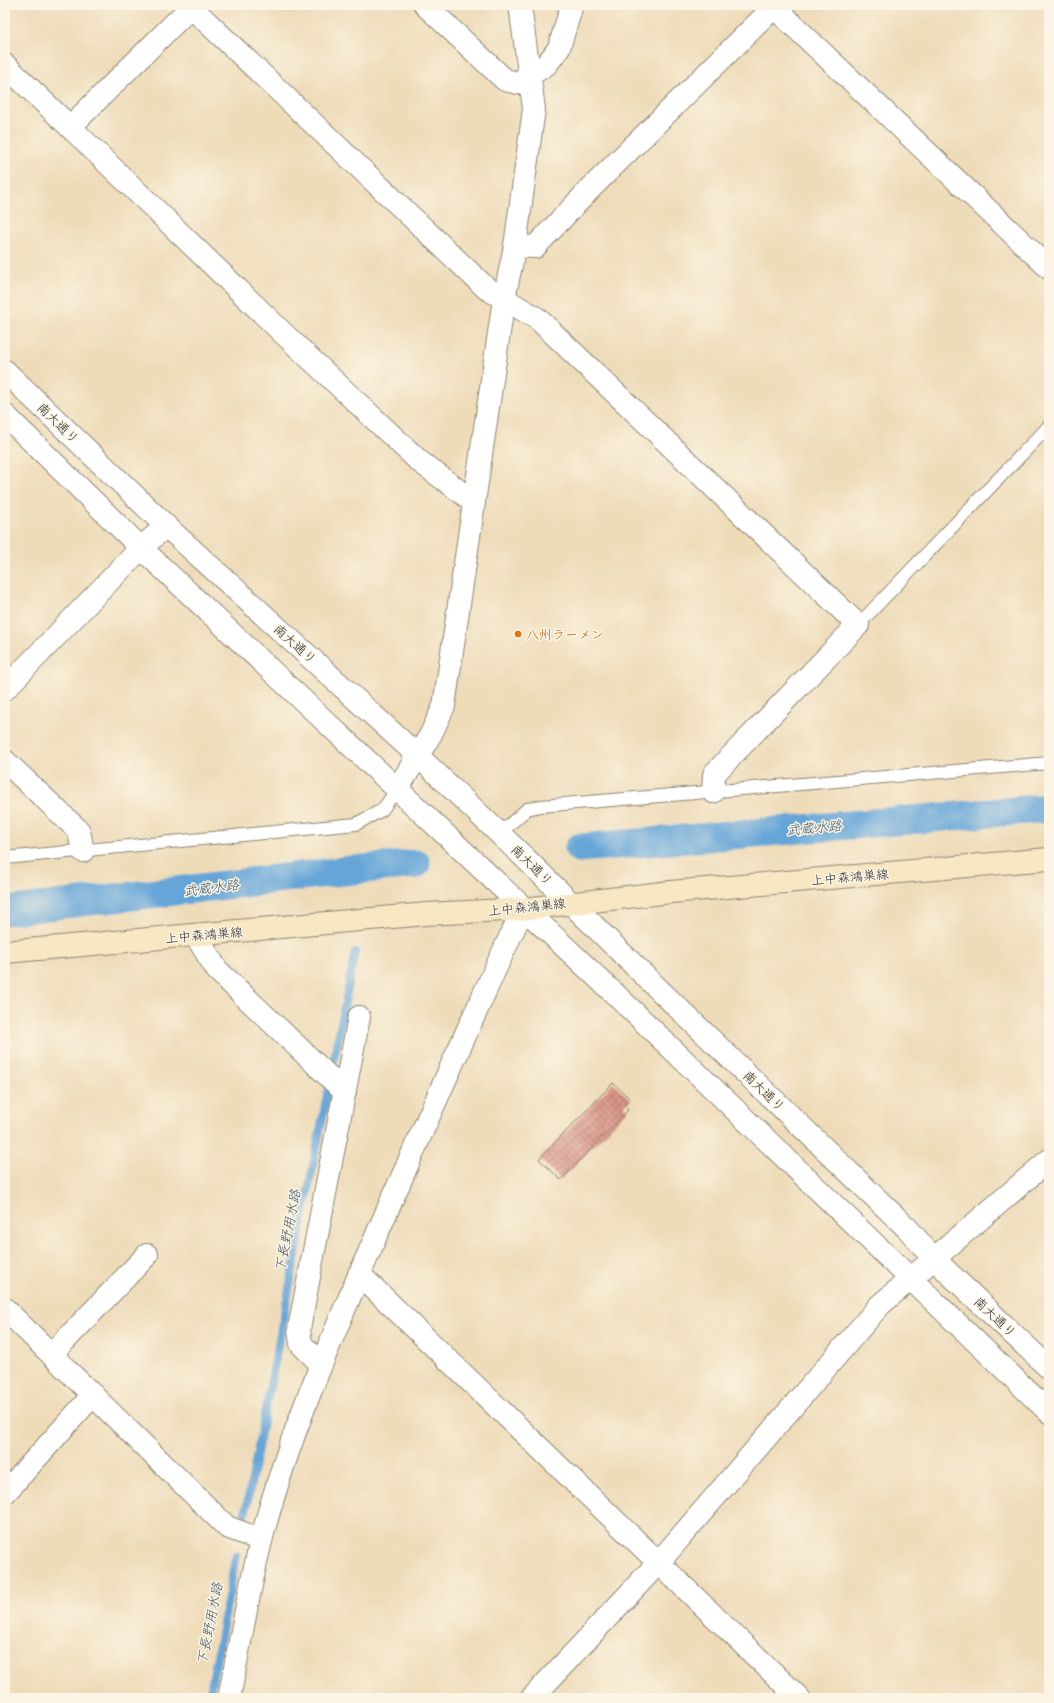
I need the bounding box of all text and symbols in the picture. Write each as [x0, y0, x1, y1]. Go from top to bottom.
street label: 南大通り [34, 400, 82, 446]
street label: 南大通り [271, 621, 319, 667]
place label: 八州ラーメン [526, 627, 604, 642]
marker: 八州ラーメン [513, 629, 523, 639]
water label: 武蔵水路 [785, 817, 844, 839]
street label: 南大通り [508, 842, 556, 888]
street label: 上中森鴻巣線 [810, 866, 890, 888]
water label: 武蔵水路 [182, 876, 241, 900]
street label: 上中森鴻巣線 [487, 895, 568, 919]
street label: 上中森鴻巣線 [164, 924, 244, 946]
street label: 南大通り [740, 1068, 788, 1114]
water label: 下長野用水路 [272, 1187, 305, 1274]
street label: 南大通り [971, 1294, 1019, 1340]
water label: 下長野用水路 [194, 1580, 227, 1667]

